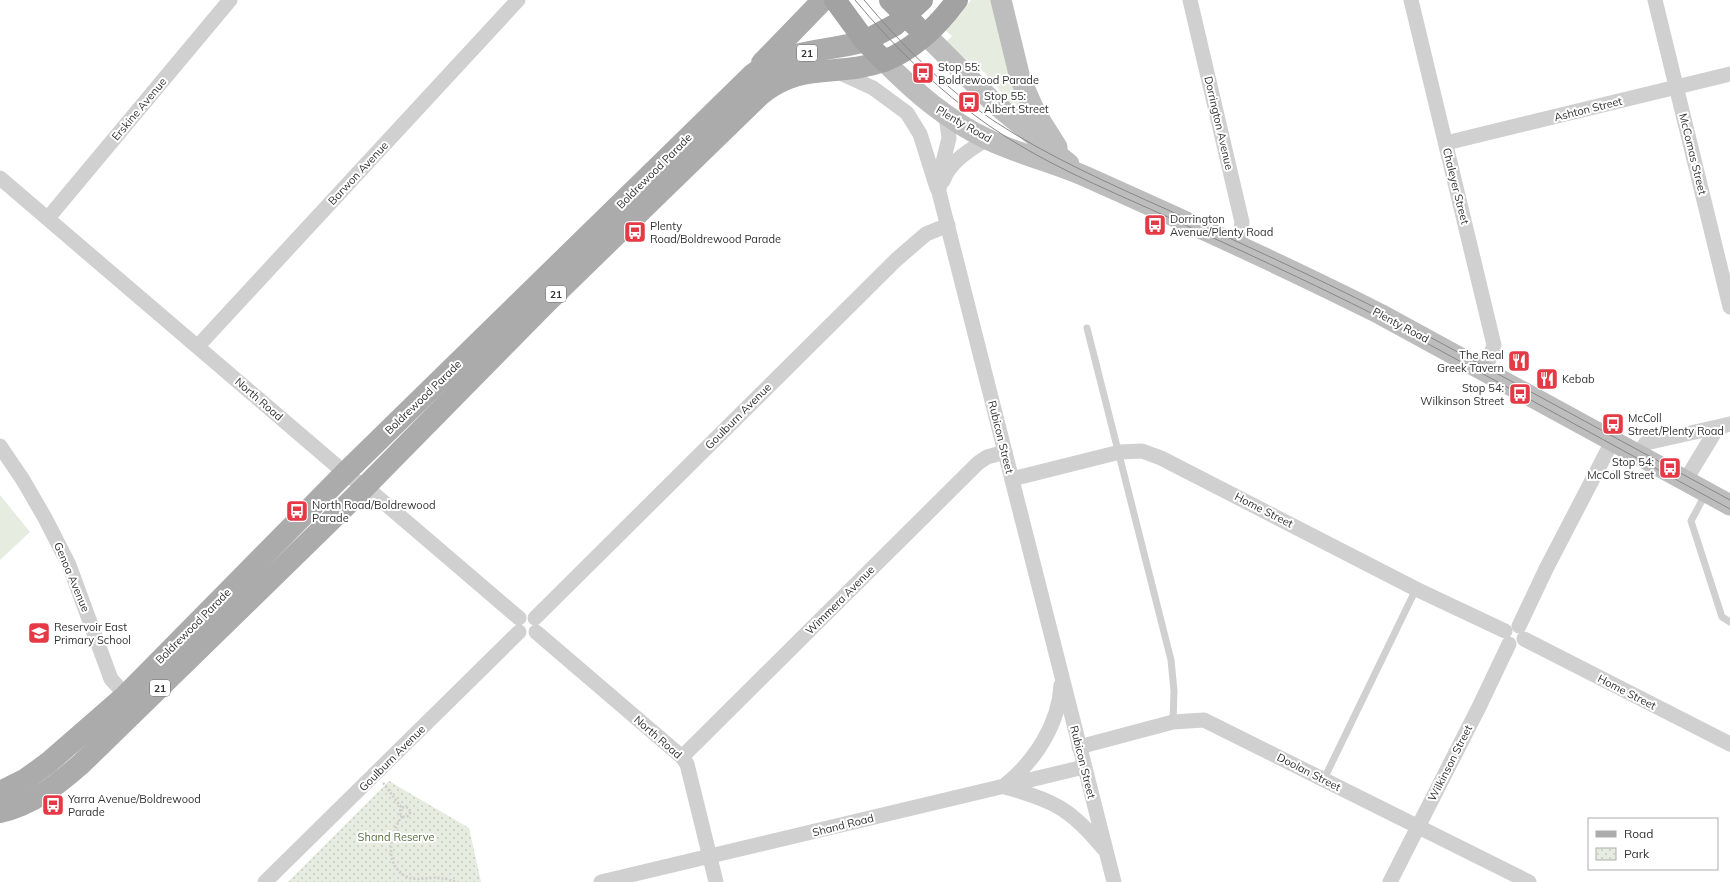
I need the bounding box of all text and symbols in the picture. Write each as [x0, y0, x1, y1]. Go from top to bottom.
road number: 21 [797, 45, 817, 61]
bus stop icon: Stop 55: Boldrewood Parade [910, 60, 936, 86]
place label: Stop 55: Boldrewood Parade [938, 60, 1039, 87]
street label: Erskine Avenue [109, 75, 169, 143]
street label: Dorrington Avenue [1201, 75, 1237, 171]
bus stop icon: Stop 55: Albert Street [956, 89, 982, 115]
place label: Stop 55: Albert Street [984, 89, 1049, 116]
street label: Ashton Street [1552, 94, 1624, 124]
street label: Plenty Road [934, 102, 994, 146]
street label: McComas Street [1676, 112, 1710, 196]
street label: Boldrewood Parade [613, 130, 695, 212]
street label: Barwon Avenue [325, 138, 391, 208]
street label: Chaleyer Street [1440, 146, 1472, 226]
bus stop icon: Dorrington Avenue/Plenty Road [1142, 212, 1168, 238]
place label: Dorrington Avenue/Plenty Road [1170, 212, 1273, 239]
bus stop icon: Plenty Road/Boldrewood Parade [622, 219, 648, 245]
place label: Plenty Road/Boldrewood Parade [650, 219, 781, 246]
road number: 21 [546, 286, 566, 302]
street label: Plenty Road [1370, 304, 1432, 346]
place label: The Real Greek Tavern [1437, 348, 1504, 375]
restaurant icon: The Real Greek Tavern [1506, 348, 1532, 374]
street label: Boldrewood Parade [382, 357, 464, 437]
restaurant icon: Kebab [1534, 366, 1560, 392]
place label: Kebab [1562, 372, 1595, 386]
street label: North Road [232, 374, 286, 424]
street label: Goulburn Avenue [702, 380, 774, 452]
place label: Stop 54: Wilkinson Street [1420, 381, 1504, 408]
bus stop icon: Stop 54: Wilkinson Street [1507, 381, 1533, 407]
street label: Rubicon Street [985, 399, 1017, 475]
bus stop icon: McColl Street/Plenty Road [1600, 411, 1626, 437]
place label: McColl Street/Plenty Road [1628, 411, 1724, 438]
place label: Stop 54: McColl Street [1587, 455, 1654, 482]
bus stop icon: Stop 54: McColl Street [1657, 455, 1683, 481]
street label: Home Street [1232, 489, 1296, 531]
bus stop icon: North Road/Boldrewood Parade [284, 498, 310, 524]
place label: North Road/Boldrewood Parade [312, 498, 436, 525]
street label: Genoa Avenue [51, 540, 93, 614]
street label: Wimmera Avenue [803, 563, 877, 637]
street label: Boldrewood Parade [152, 585, 234, 667]
school or university icon: Reservoir East Primary School [26, 620, 52, 646]
place label: Reservoir East Primary School [54, 620, 131, 647]
street label: Home Street [1595, 671, 1659, 713]
road number: 21 [150, 680, 170, 696]
street label: North Road [631, 712, 685, 762]
street label: Goulburn Avenue [356, 722, 428, 794]
street label: Wilkinson Street [1425, 722, 1475, 803]
street label: Rubicon Street [1067, 724, 1099, 800]
street label: Doolan Street [1275, 750, 1343, 794]
bus stop icon: Yarra Avenue/Boldrewood Parade [40, 792, 66, 818]
place label: Yarra Avenue/Boldrewood Parade [67, 792, 201, 819]
street label: Shand Road [811, 811, 875, 839]
legend [1588, 818, 1718, 870]
text: Road [1624, 826, 1653, 841]
park label: Shand Reserve [358, 830, 434, 844]
text: Park [1624, 846, 1650, 861]

